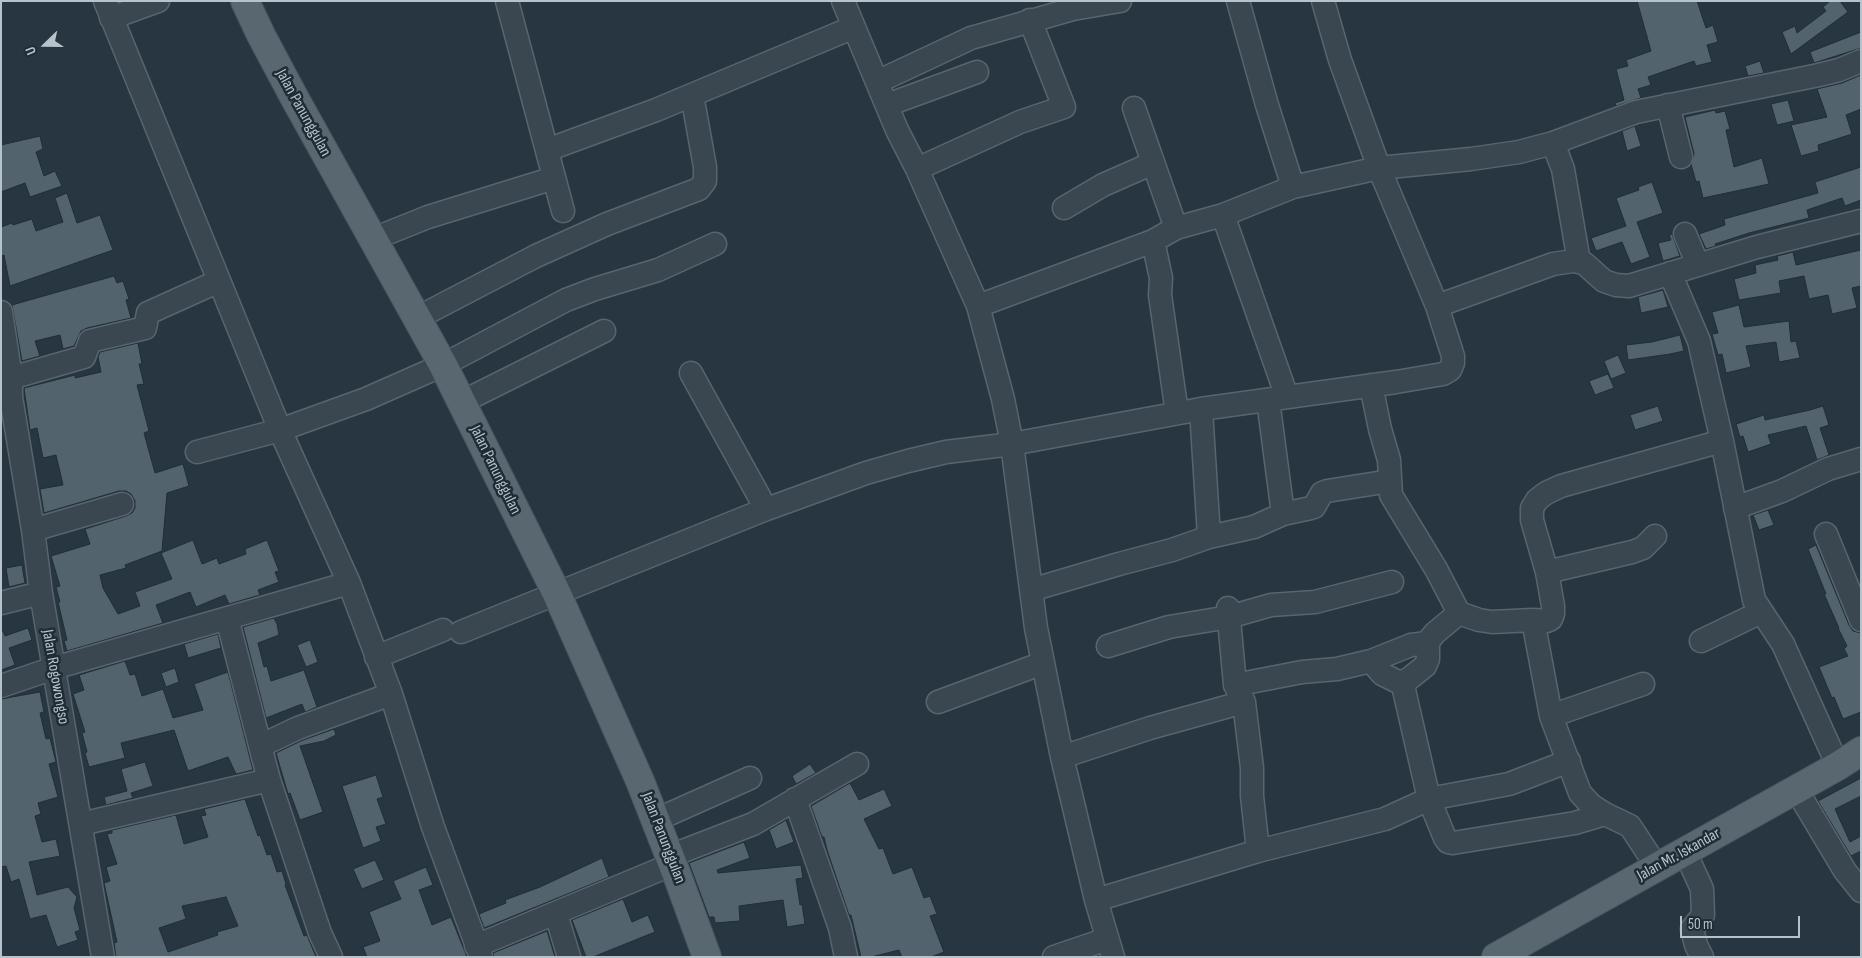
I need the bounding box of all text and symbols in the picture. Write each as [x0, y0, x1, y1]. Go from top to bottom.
north arrow [20, 20, 70, 70]
text: U [21, 44, 40, 57]
street label: Jalan Panunggulan [271, 66, 335, 160]
street label: Jalan Panunggulan [465, 422, 525, 518]
street label: Jalan Rogowongso [37, 628, 73, 726]
street label: Jalan Panunggulan [637, 790, 689, 886]
street label: Jalan Mr. Iskandar [1634, 824, 1724, 886]
scale bar [1682, 906, 1802, 938]
text: 50 m [1688, 915, 1713, 934]

